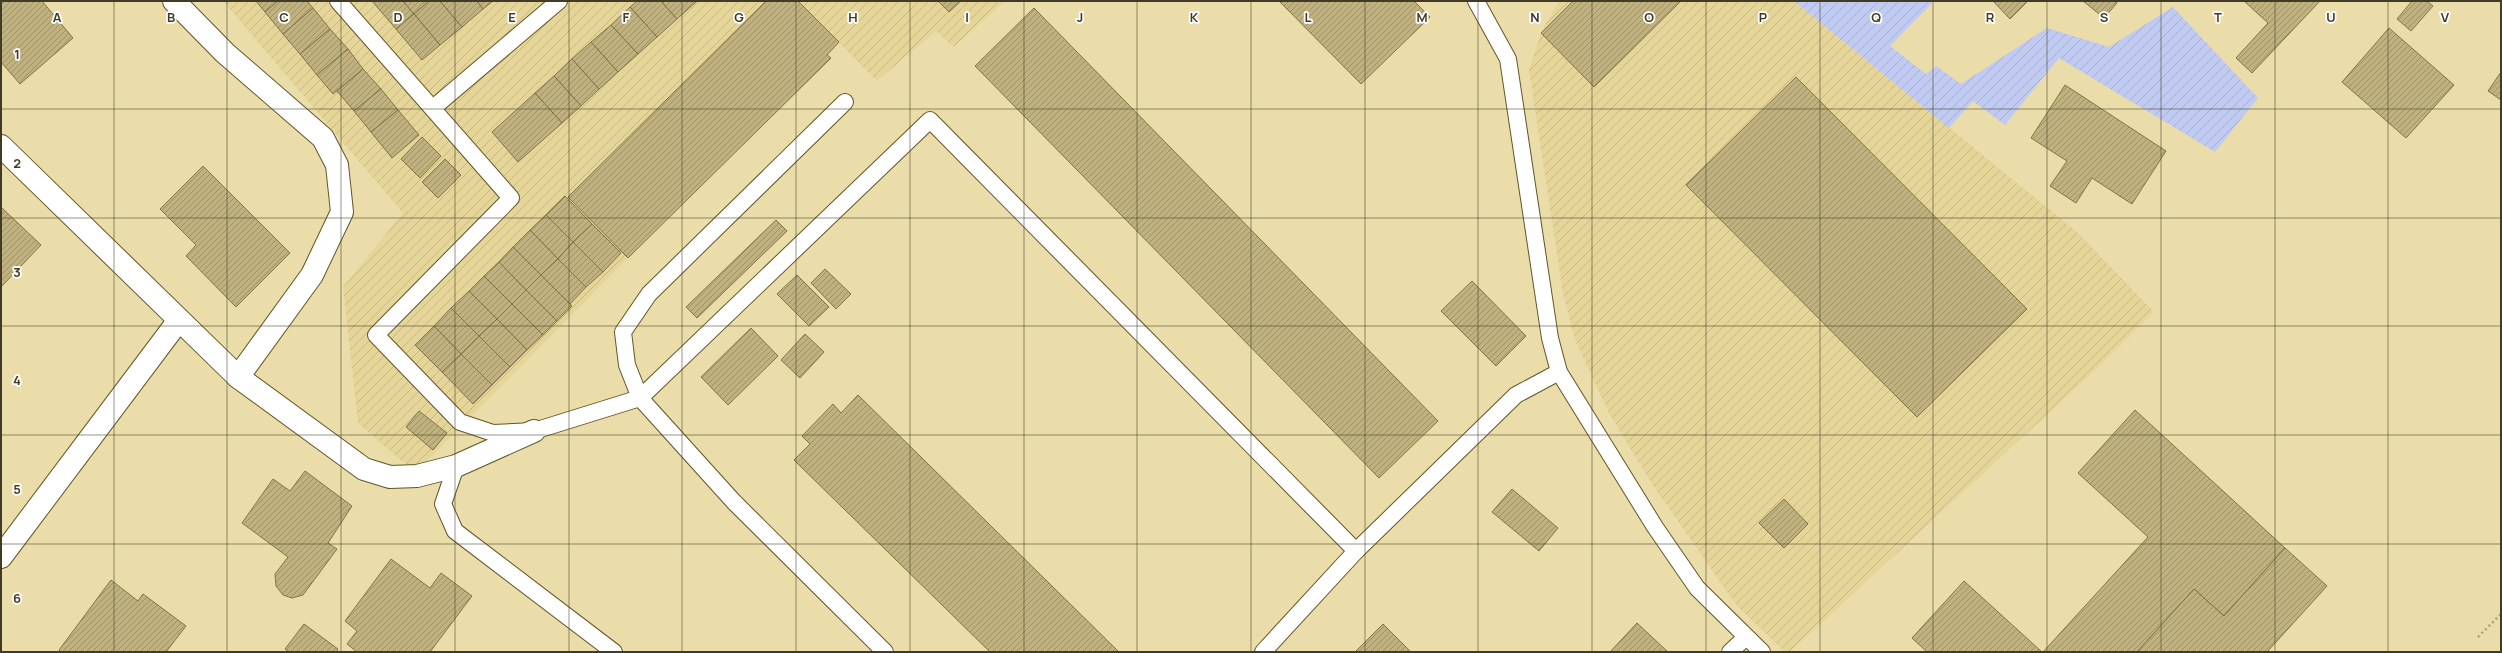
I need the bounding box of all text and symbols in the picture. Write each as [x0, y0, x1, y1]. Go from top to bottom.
text: A [53, 8, 62, 26]
text: B [167, 8, 175, 26]
text: C [279, 8, 289, 26]
text: D [393, 8, 403, 26]
text: E [508, 8, 516, 26]
text: F [623, 8, 630, 26]
text: G [734, 8, 744, 26]
text: H [848, 8, 858, 26]
text: I [965, 8, 969, 26]
text: J [1077, 8, 1083, 26]
text: K [1190, 8, 1199, 26]
text: L [1305, 8, 1312, 26]
text: M [1416, 8, 1428, 26]
text: N [1530, 8, 1540, 26]
text: O [1644, 8, 1654, 26]
text: P [1759, 8, 1767, 26]
text: Q [1871, 8, 1881, 26]
text: R [1986, 8, 1995, 26]
text: S [2100, 8, 2109, 26]
text: T [2214, 8, 2222, 26]
text: U [2326, 8, 2336, 26]
text: V [2441, 8, 2450, 26]
text: 1 [14, 45, 20, 63]
text: 2 [13, 154, 21, 172]
text: 3 [13, 263, 21, 281]
text: 4 [13, 371, 21, 389]
text: 5 [13, 480, 21, 498]
text: 6 [13, 589, 21, 607]

